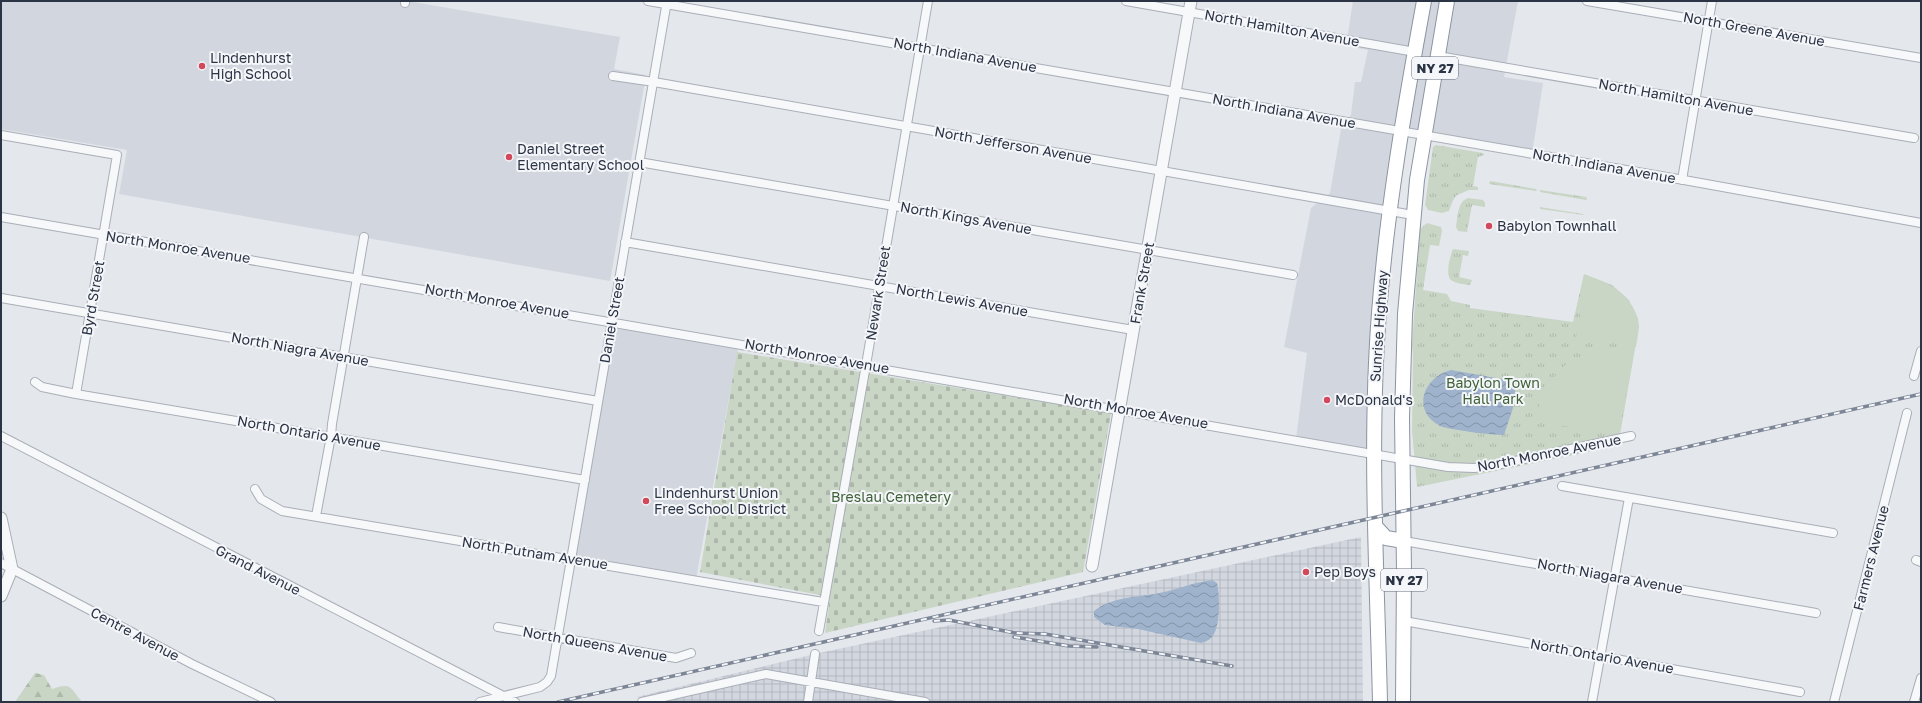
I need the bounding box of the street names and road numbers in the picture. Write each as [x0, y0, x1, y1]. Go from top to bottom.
street label: North Hamilton Avenue [1203, 6, 1361, 50]
street label: North Greene Avenue [1682, 8, 1826, 49]
street label: North Indiana Avenue [892, 34, 1038, 75]
road number: NY 27 [1412, 57, 1458, 79]
street label: North Hamilton Avenue [1597, 75, 1755, 119]
street label: North Indiana Avenue [1211, 90, 1357, 131]
street label: North Jefferson Avenue [933, 122, 1093, 167]
street label: North Indiana Avenue [1531, 145, 1677, 186]
street label: North Kings Avenue [899, 198, 1033, 237]
street label: North Monroe Avenue [104, 227, 252, 266]
street label: Frank Street [1126, 241, 1157, 325]
street label: Newark Street [862, 244, 893, 342]
street label: Byrd Street [78, 259, 107, 337]
street label: Sunrise Highway [1366, 269, 1391, 383]
street label: Daniel Street [596, 275, 627, 365]
street label: North Monroe Avenue [424, 279, 571, 322]
street label: North Lewis Avenue [895, 280, 1029, 319]
street label: North Niagra Avenue [230, 328, 370, 369]
street label: North Monroe Avenue [744, 334, 891, 377]
street label: North Monroe Avenue [1063, 389, 1210, 432]
street label: North Ontario Avenue [236, 412, 382, 454]
street label: North Monroe Avenue [1475, 430, 1622, 475]
street label: Farmers Avenue [1849, 504, 1892, 612]
street label: North Putnam Avenue [461, 533, 609, 572]
street label: Grand Avenue [213, 541, 304, 598]
street label: North Niagara Avenue [1536, 554, 1684, 597]
road number: NY 27 [1381, 569, 1427, 591]
street label: Centre Avenue [88, 603, 183, 664]
street label: North Queens Avenue [521, 622, 669, 665]
street label: North Ontario Avenue [1529, 635, 1675, 677]

